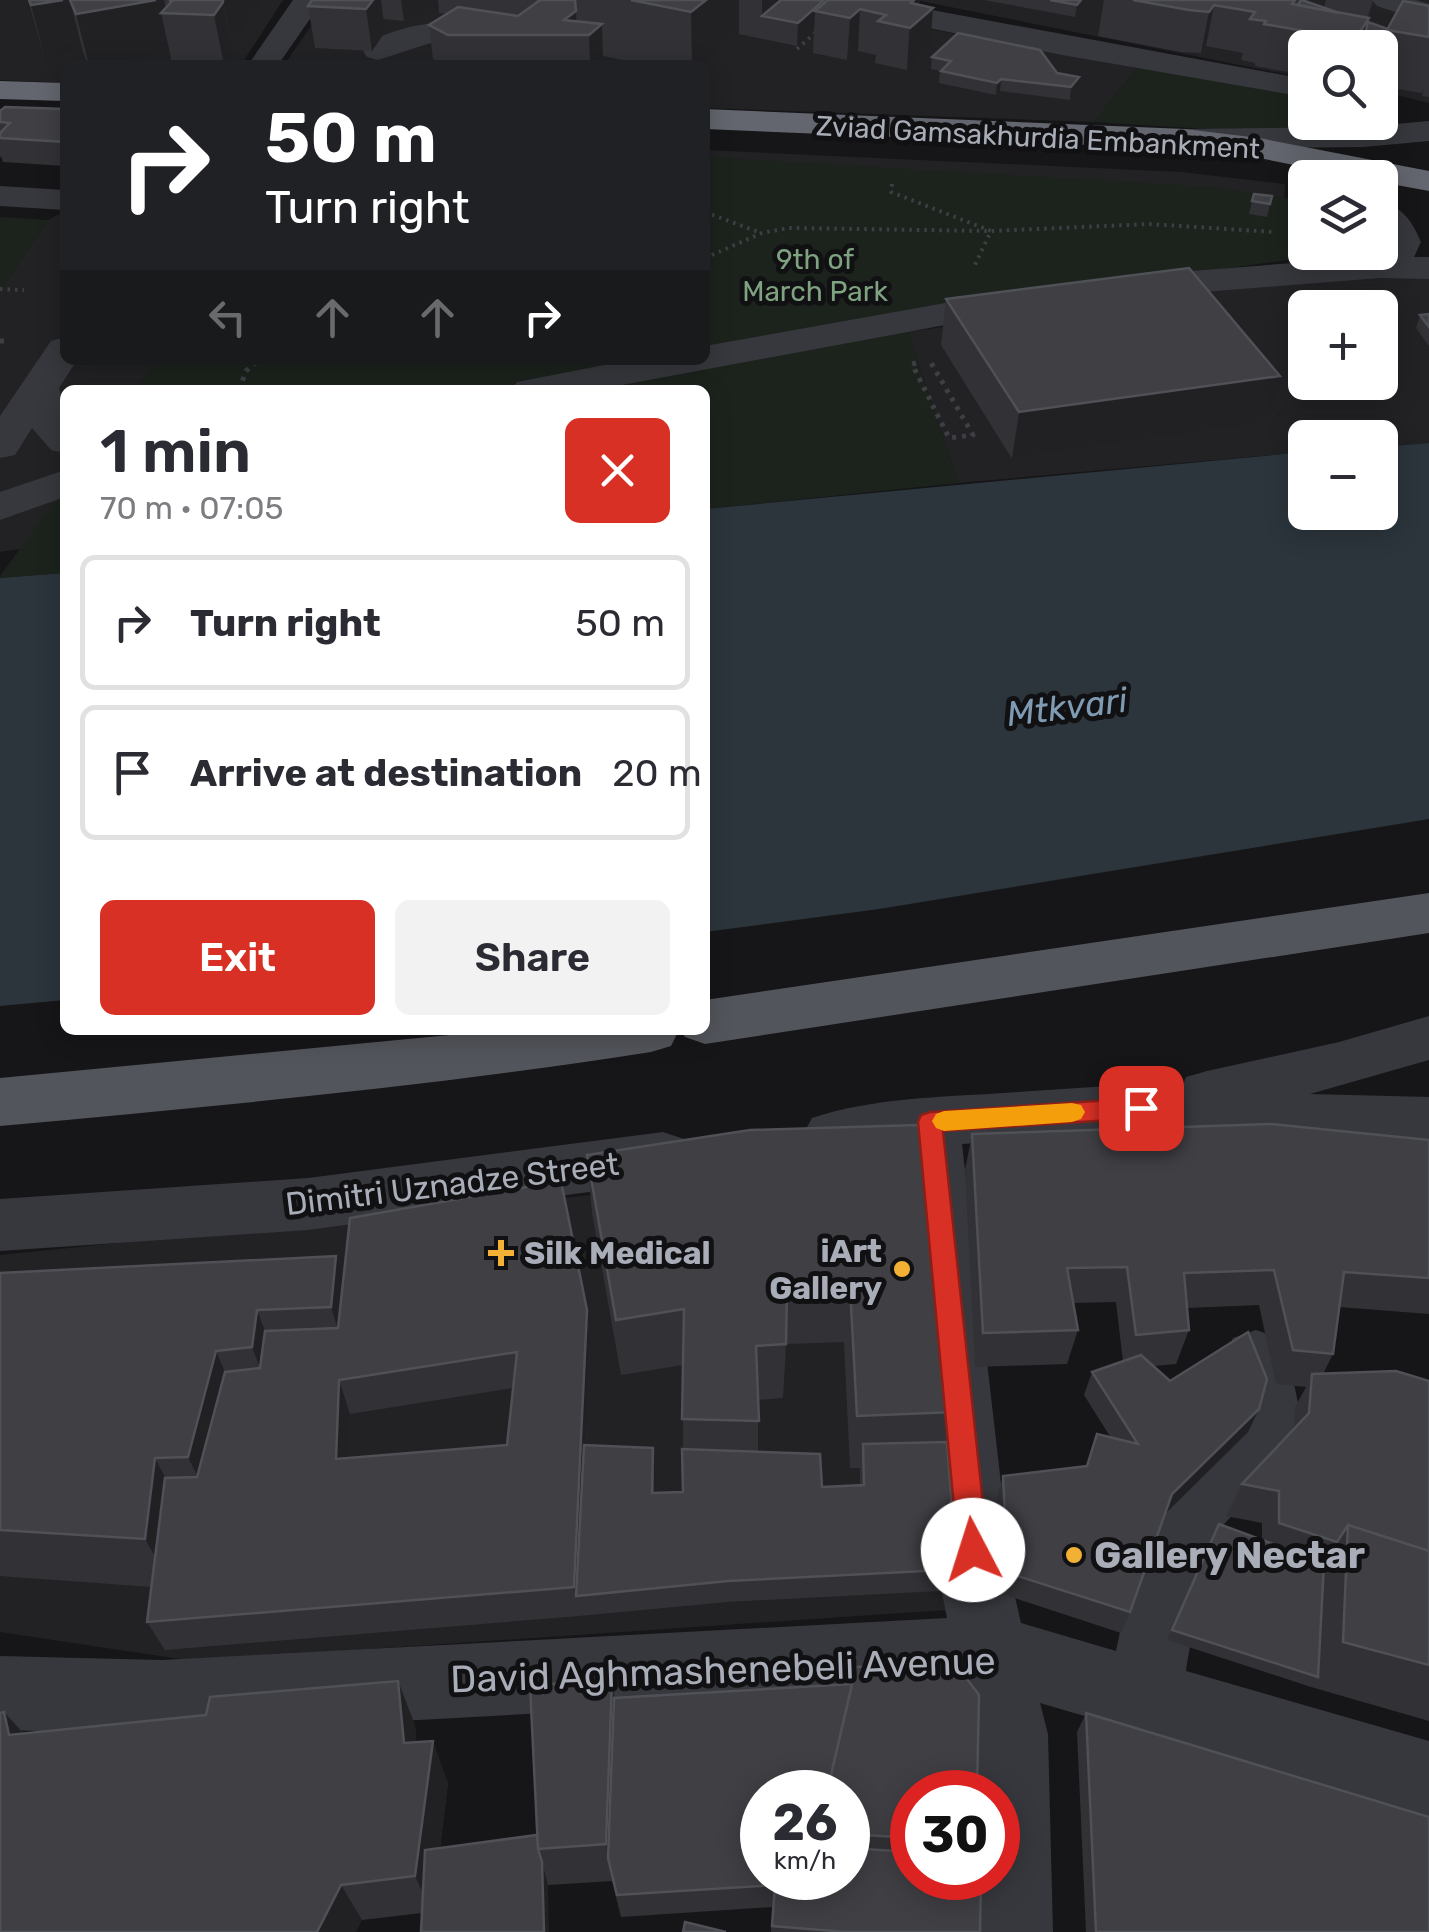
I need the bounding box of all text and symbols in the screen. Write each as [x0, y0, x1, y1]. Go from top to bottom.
map controls [1288, 30, 1398, 530]
button: search [1288, 30, 1398, 140]
text: 50 m [265, 97, 437, 180]
icon: right [100, 100, 230, 230]
street label: Zviad Gamsakhurdia Embankment [815, 109, 1261, 166]
button: layers [1288, 160, 1398, 270]
text: Turn right [265, 181, 469, 234]
park label: 9th of March Park [742, 243, 888, 308]
icon: left [200, 290, 255, 345]
icon: ahead [305, 290, 360, 345]
icon: ahead [410, 290, 465, 345]
icon: right [515, 290, 570, 345]
button: + [1288, 290, 1398, 400]
text: 1 min [100, 416, 251, 487]
button: close [565, 418, 670, 523]
button: − [1288, 420, 1398, 530]
text: 70 m · 07:05 [100, 489, 284, 527]
icon: right [105, 595, 160, 650]
text: Turn right [190, 600, 381, 646]
text: 50 m [575, 600, 665, 646]
water label: Mtkvari [1004, 679, 1131, 735]
icon: arrive [105, 745, 160, 800]
text: Arrive at destination [190, 750, 582, 796]
text: 20 m [612, 750, 702, 796]
button: Exit [100, 900, 375, 1015]
button: Share [395, 900, 670, 1015]
pin [1099, 1066, 1184, 1151]
icon: arrive [1114, 1081, 1169, 1136]
street label: Dimitri Uznadze Street [283, 1145, 621, 1223]
place label: iArt Gallery [769, 1232, 882, 1307]
place label: Silk Medical [524, 1234, 711, 1272]
marker: Silk Medical [488, 1240, 514, 1266]
marker: iArt Gallery [891, 1258, 913, 1280]
position arrow [921, 1498, 1025, 1602]
place label: Gallery Nectar [1094, 1532, 1365, 1578]
marker: Gallery Nectar [1063, 1544, 1085, 1566]
street label: David Aghmashenebeli Avenue [450, 1637, 996, 1703]
speed limit sign: 30 [890, 1770, 1020, 1900]
text: 26 [772, 1793, 838, 1853]
text: km/h [774, 1846, 836, 1875]

